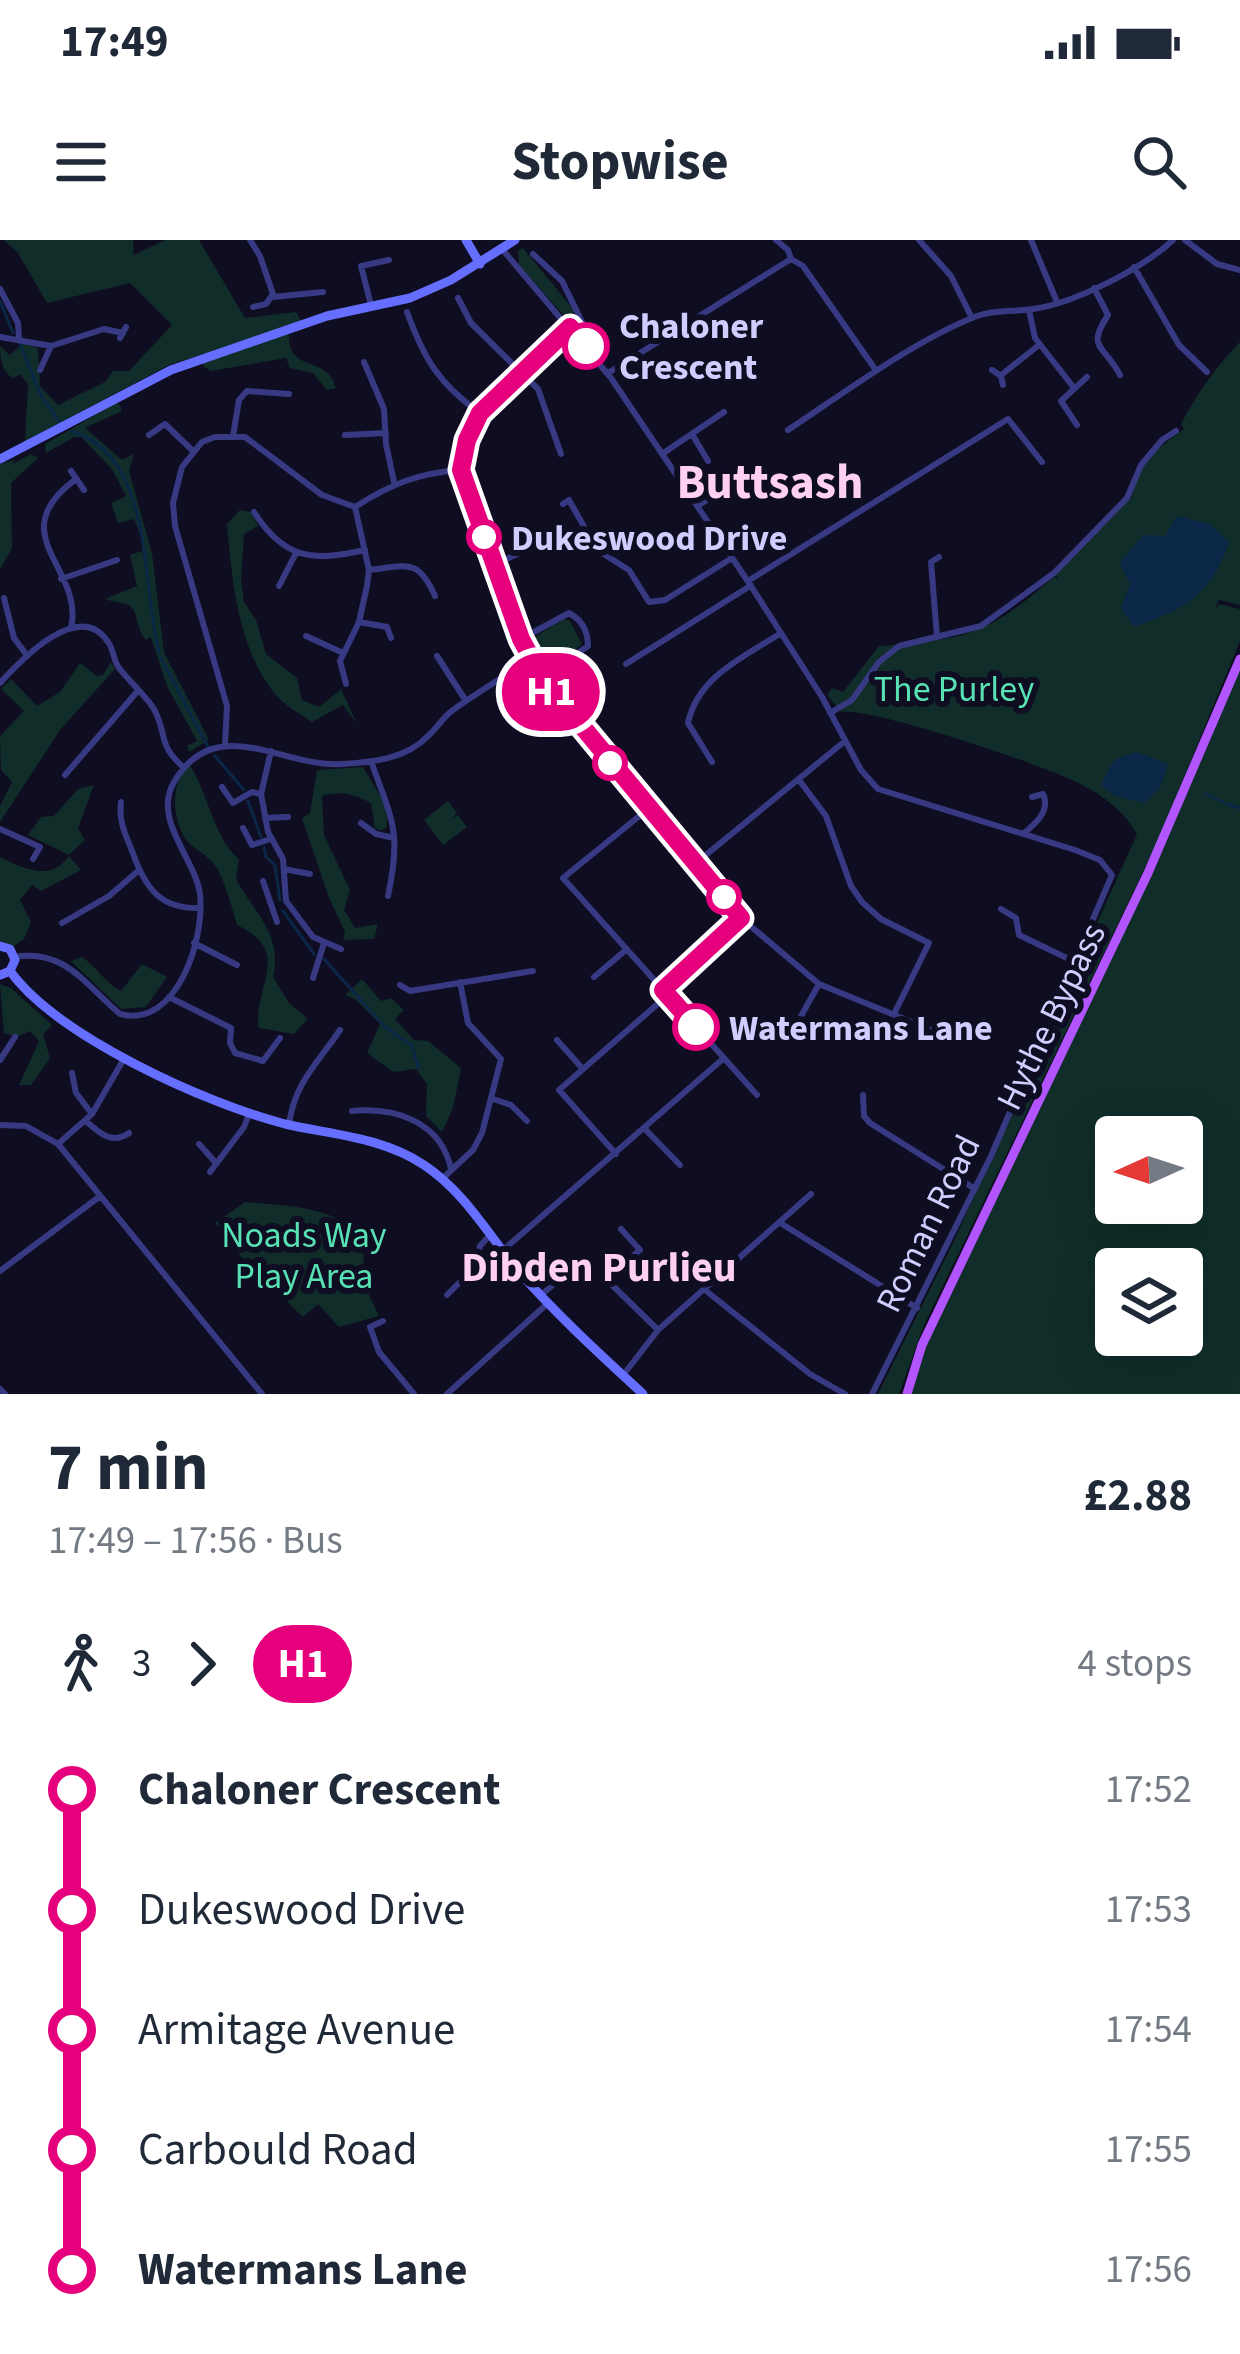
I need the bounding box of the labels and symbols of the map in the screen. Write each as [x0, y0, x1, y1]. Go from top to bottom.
place label: Chaloner Crescent [619, 301, 764, 393]
marker: Chaloner Crescent [564, 324, 608, 368]
district label: Buttsash [677, 449, 863, 517]
place label: Dukeswood Drive [511, 513, 787, 564]
marker: Dukeswood Drive [468, 521, 500, 553]
line badge: H1 [497, 653, 605, 731]
park label: The Purley [874, 664, 1034, 715]
unlabelled marker [594, 747, 626, 779]
unlabelled marker [708, 881, 740, 913]
street label: Hythe Bypass [984, 915, 1119, 1119]
place label: Watermans Lane [729, 1003, 993, 1054]
marker: Watermans Lane [674, 1005, 718, 1049]
north arrow [1095, 1116, 1203, 1224]
street label: Roman Road [863, 1126, 993, 1321]
park label: Noads Way Play Area [221, 1210, 387, 1302]
district label: Dibden Purlieu [461, 1238, 737, 1298]

